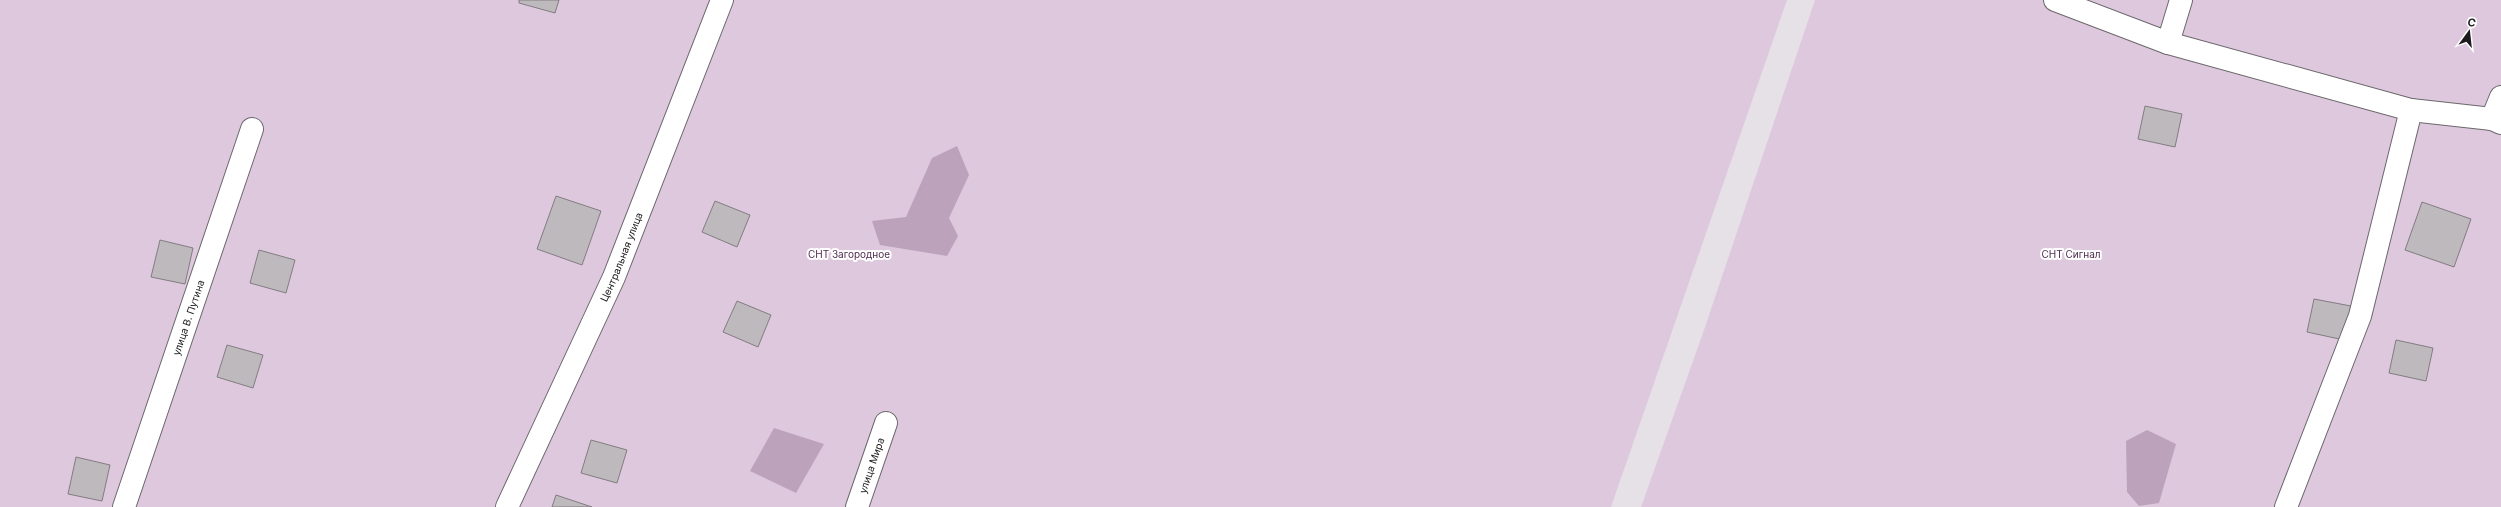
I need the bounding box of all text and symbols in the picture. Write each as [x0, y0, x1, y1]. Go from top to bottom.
north arrow [2449, 12, 2489, 52]
text: С [2466, 15, 2477, 30]
street label: Центральная улица [597, 211, 645, 303]
park label: СНТ Загородное [808, 248, 890, 260]
park label: СНТ Сигнал [2041, 248, 2101, 260]
street label: улица В. Путина [170, 278, 207, 357]
street label: улица Мира [856, 436, 887, 495]

